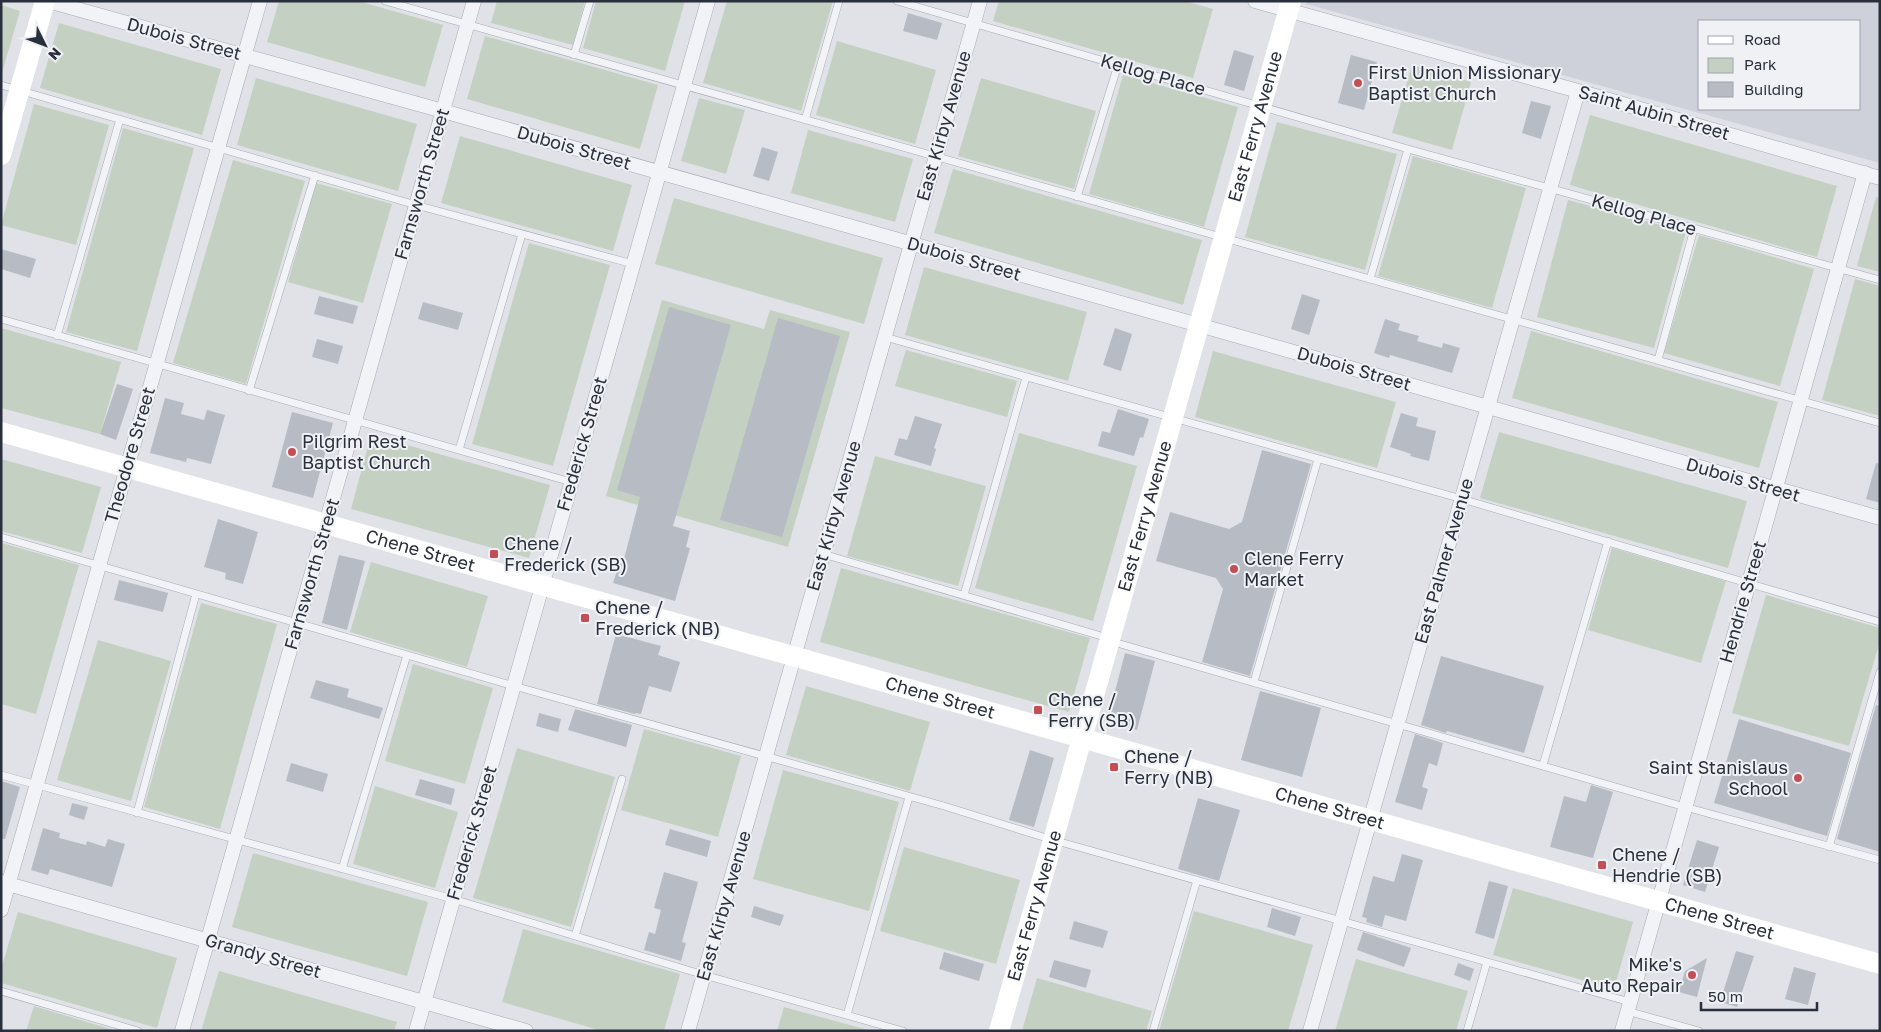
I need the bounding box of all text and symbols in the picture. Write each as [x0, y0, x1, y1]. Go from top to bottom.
street label: Dubois Street [125, 12, 244, 64]
north arrow [20, 20, 70, 70]
legend [1698, 20, 1861, 110]
text: Road [1744, 30, 1781, 48]
text: N [45, 44, 65, 64]
street label: East Kirby Avenue [911, 48, 975, 203]
street label: East Ferry Avenue [1223, 48, 1286, 204]
street label: Kellog Place [1098, 49, 1208, 100]
text: Park [1744, 55, 1777, 73]
place label: First Union Missionary Baptist Church [1368, 61, 1561, 104]
marker: First Union Missionary Baptist Church [1352, 77, 1364, 89]
street label: Saint Aubin Street [1576, 80, 1732, 144]
text: Building [1744, 80, 1804, 98]
street label: Farnsworth Street [389, 105, 453, 262]
street label: Dubois Street [515, 120, 634, 174]
street label: Kellog Place [1589, 189, 1699, 240]
street label: Dubois Street [905, 231, 1024, 285]
street label: Dubois Street [1295, 341, 1414, 395]
street label: Frederick Street [551, 374, 611, 514]
street label: Theodore Street [99, 384, 159, 525]
place label: Pilgrim Rest Baptist Church [302, 430, 430, 473]
street label: East Kirby Avenue [801, 438, 865, 593]
street label: East Ferry Avenue [1112, 438, 1176, 594]
marker: Pilgrim Rest Baptist Church [286, 446, 298, 458]
street label: Dubois Street [1684, 452, 1803, 506]
street label: East Palmer Avenue [1409, 475, 1477, 646]
street label: Farnsworth Street [279, 495, 343, 652]
street label: Chene Street [363, 524, 478, 576]
place label: Chene / Frederick (SB) [504, 532, 627, 575]
street label: Hendrie Street [1714, 538, 1770, 665]
place label: Clene Ferry Market [1244, 547, 1344, 590]
marker: Chene / Frederick (SB) [488, 548, 500, 560]
marker: Clene Ferry Market [1228, 563, 1240, 575]
place label: Chene / Frederick (NB) [595, 596, 720, 639]
marker: Chene / Frederick (NB) [579, 612, 591, 624]
street label: Chene Street [883, 671, 998, 723]
place label: Chene / Ferry (SB) [1048, 688, 1135, 731]
marker: Chene / Ferry (SB) [1032, 704, 1044, 716]
place label: Chene / Ferry (NB) [1124, 745, 1214, 788]
place label: Saint Stanislaus School [1649, 756, 1788, 799]
marker: Chene / Ferry (NB) [1108, 761, 1120, 773]
street label: Frederick Street [441, 763, 501, 903]
marker: Saint Stanislaus School [1792, 772, 1804, 784]
street label: Chene Street [1273, 781, 1387, 833]
street label: East Kirby Avenue [691, 828, 755, 983]
street label: East Ferry Avenue [1002, 828, 1065, 984]
place label: Chene / Hendrie (SB) [1612, 843, 1722, 886]
marker: Chene / Hendrie (SB) [1596, 859, 1608, 871]
street label: Chene Street [1662, 892, 1777, 944]
street label: Grandy Street [203, 928, 324, 982]
place label: Mike's Auto Repair [1581, 953, 1682, 996]
marker: Mike's Auto Repair [1686, 969, 1698, 981]
scale bar [1701, 980, 1817, 1012]
text: 50 m [1708, 987, 1743, 1005]

